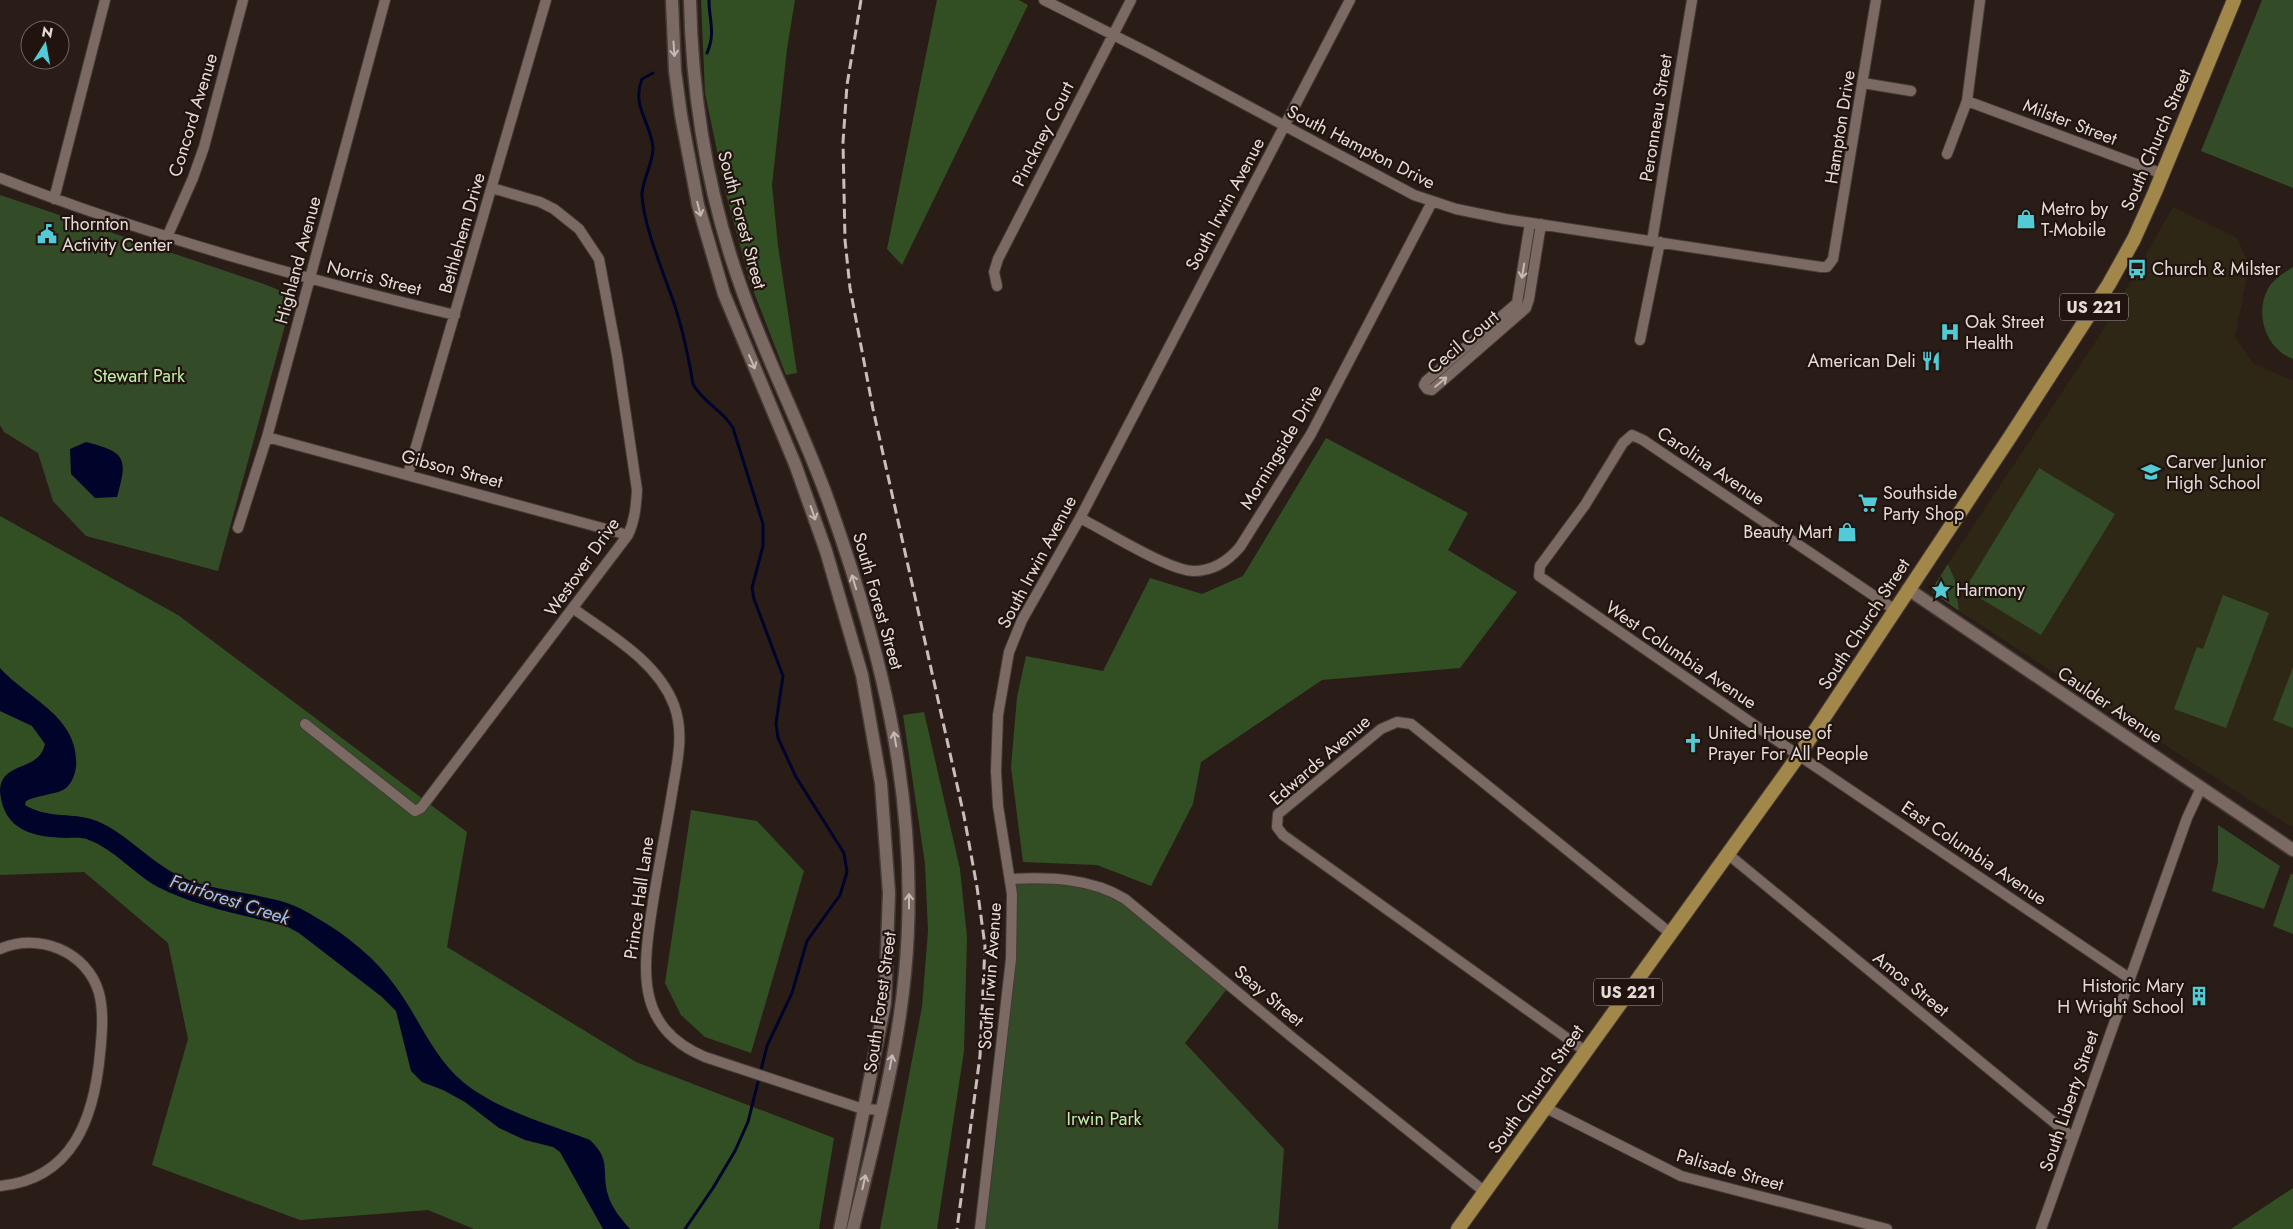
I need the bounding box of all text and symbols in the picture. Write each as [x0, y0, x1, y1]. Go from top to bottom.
north arrow [20, 20, 70, 70]
text: N [40, 21, 55, 43]
one-way arrow [669, 40, 678, 56]
street label: Concord Avenue [162, 50, 224, 180]
street label: Peronneau Street [1633, 52, 1679, 184]
street label: South Church Street [2114, 64, 2198, 215]
street label: Hampton Drive [1818, 68, 1862, 186]
street label: Pinckney Court [1005, 77, 1081, 191]
street label: Milster Street [2019, 92, 2121, 152]
street label: South Hampton Drive [1282, 98, 1440, 196]
street label: South Irwin Avenue [1179, 133, 1271, 275]
street label: South Forest Street [711, 148, 773, 292]
street label: Bethlehem Drive [432, 169, 492, 297]
street label: Highland Avenue [268, 193, 328, 327]
place label: Metro by T-Mobile [2041, 196, 2108, 243]
one-way arrow [695, 201, 704, 217]
shop icon: Metro by T-Mobile [2015, 208, 2037, 230]
place label: Thornton Activity Center [62, 211, 173, 258]
public building icon: Thornton Activity Center [36, 223, 58, 245]
street label: Norris Street [324, 254, 425, 302]
place label: Church & Milster [2152, 256, 2281, 282]
bus stop icon: Church & Milster [2126, 258, 2148, 280]
one-way arrow [1517, 262, 1527, 278]
road number: US 221 [2060, 294, 2128, 320]
street label: Cecil Court [1422, 304, 1505, 380]
place label: Oak Street Health [1965, 309, 2045, 356]
hospital icon: Oak Street Health [1939, 321, 1961, 343]
place label: American Deli [1808, 348, 1916, 374]
restaurant icon: American Deli [1920, 350, 1942, 372]
one-way arrow [747, 354, 757, 369]
park label: Stewart Park [93, 363, 185, 389]
one-way arrow [1435, 376, 1448, 387]
street label: Morningside Drive [1233, 380, 1329, 514]
street label: Carolina Avenue [1652, 420, 1770, 512]
street label: Gibson Street [399, 443, 506, 495]
place label: Carver Junior High School [2166, 449, 2267, 496]
school or university icon: Carver Junior High School [2140, 461, 2162, 483]
place label: Southside Party Shop [1883, 480, 1964, 527]
street label: South Irwin Avenue [991, 491, 1083, 633]
supermarket icon: Southside Party Shop [1857, 492, 1879, 514]
one-way arrow [809, 505, 818, 520]
street label: Westover Drive [538, 512, 626, 622]
place label: Beauty Mart [1743, 519, 1833, 545]
shop icon: Beauty Mart [1836, 521, 1858, 543]
street label: South Forest Street [846, 529, 910, 673]
street label: South Church Street [1812, 553, 1917, 695]
one-way arrow [849, 575, 859, 591]
place label: Harmony [1956, 577, 2025, 603]
place icon: Harmony [1930, 579, 1952, 601]
street label: West Columbia Avenue [1600, 595, 1762, 715]
street label: Caulder Avenue [2052, 660, 2168, 750]
street label: Edwards Avenue [1264, 709, 1376, 811]
place label: United House of Prayer For All People [1708, 720, 1868, 767]
one-way arrow [890, 732, 900, 748]
church icon: United House of Prayer For All People [1682, 732, 1704, 754]
street label: East Columbia Avenue [1896, 795, 2052, 911]
street label: Prince Hall Lane [618, 835, 660, 961]
water label: Fairforest Creek [166, 867, 294, 932]
one-way arrow [904, 893, 914, 910]
street label: South Irwin Avenue [972, 902, 1008, 1050]
street label: South Forest Street [857, 929, 903, 1074]
street label: Amos Street [1867, 945, 1955, 1023]
street label: Seay Street [1228, 959, 1310, 1033]
place label: Historic Mary H Wright School [2057, 973, 2184, 1020]
road number: US 221 [1594, 979, 1662, 1006]
building icon: Historic Mary H Wright School [2188, 985, 2210, 1007]
street label: South Church Street [1482, 1019, 1591, 1159]
street label: South Liberty Street [2033, 1026, 2106, 1175]
one-way arrow [887, 1055, 896, 1071]
park label: Irwin Park [1067, 1106, 1142, 1132]
street label: Palisade Street [1673, 1142, 1787, 1198]
one-way arrow [860, 1174, 869, 1190]

